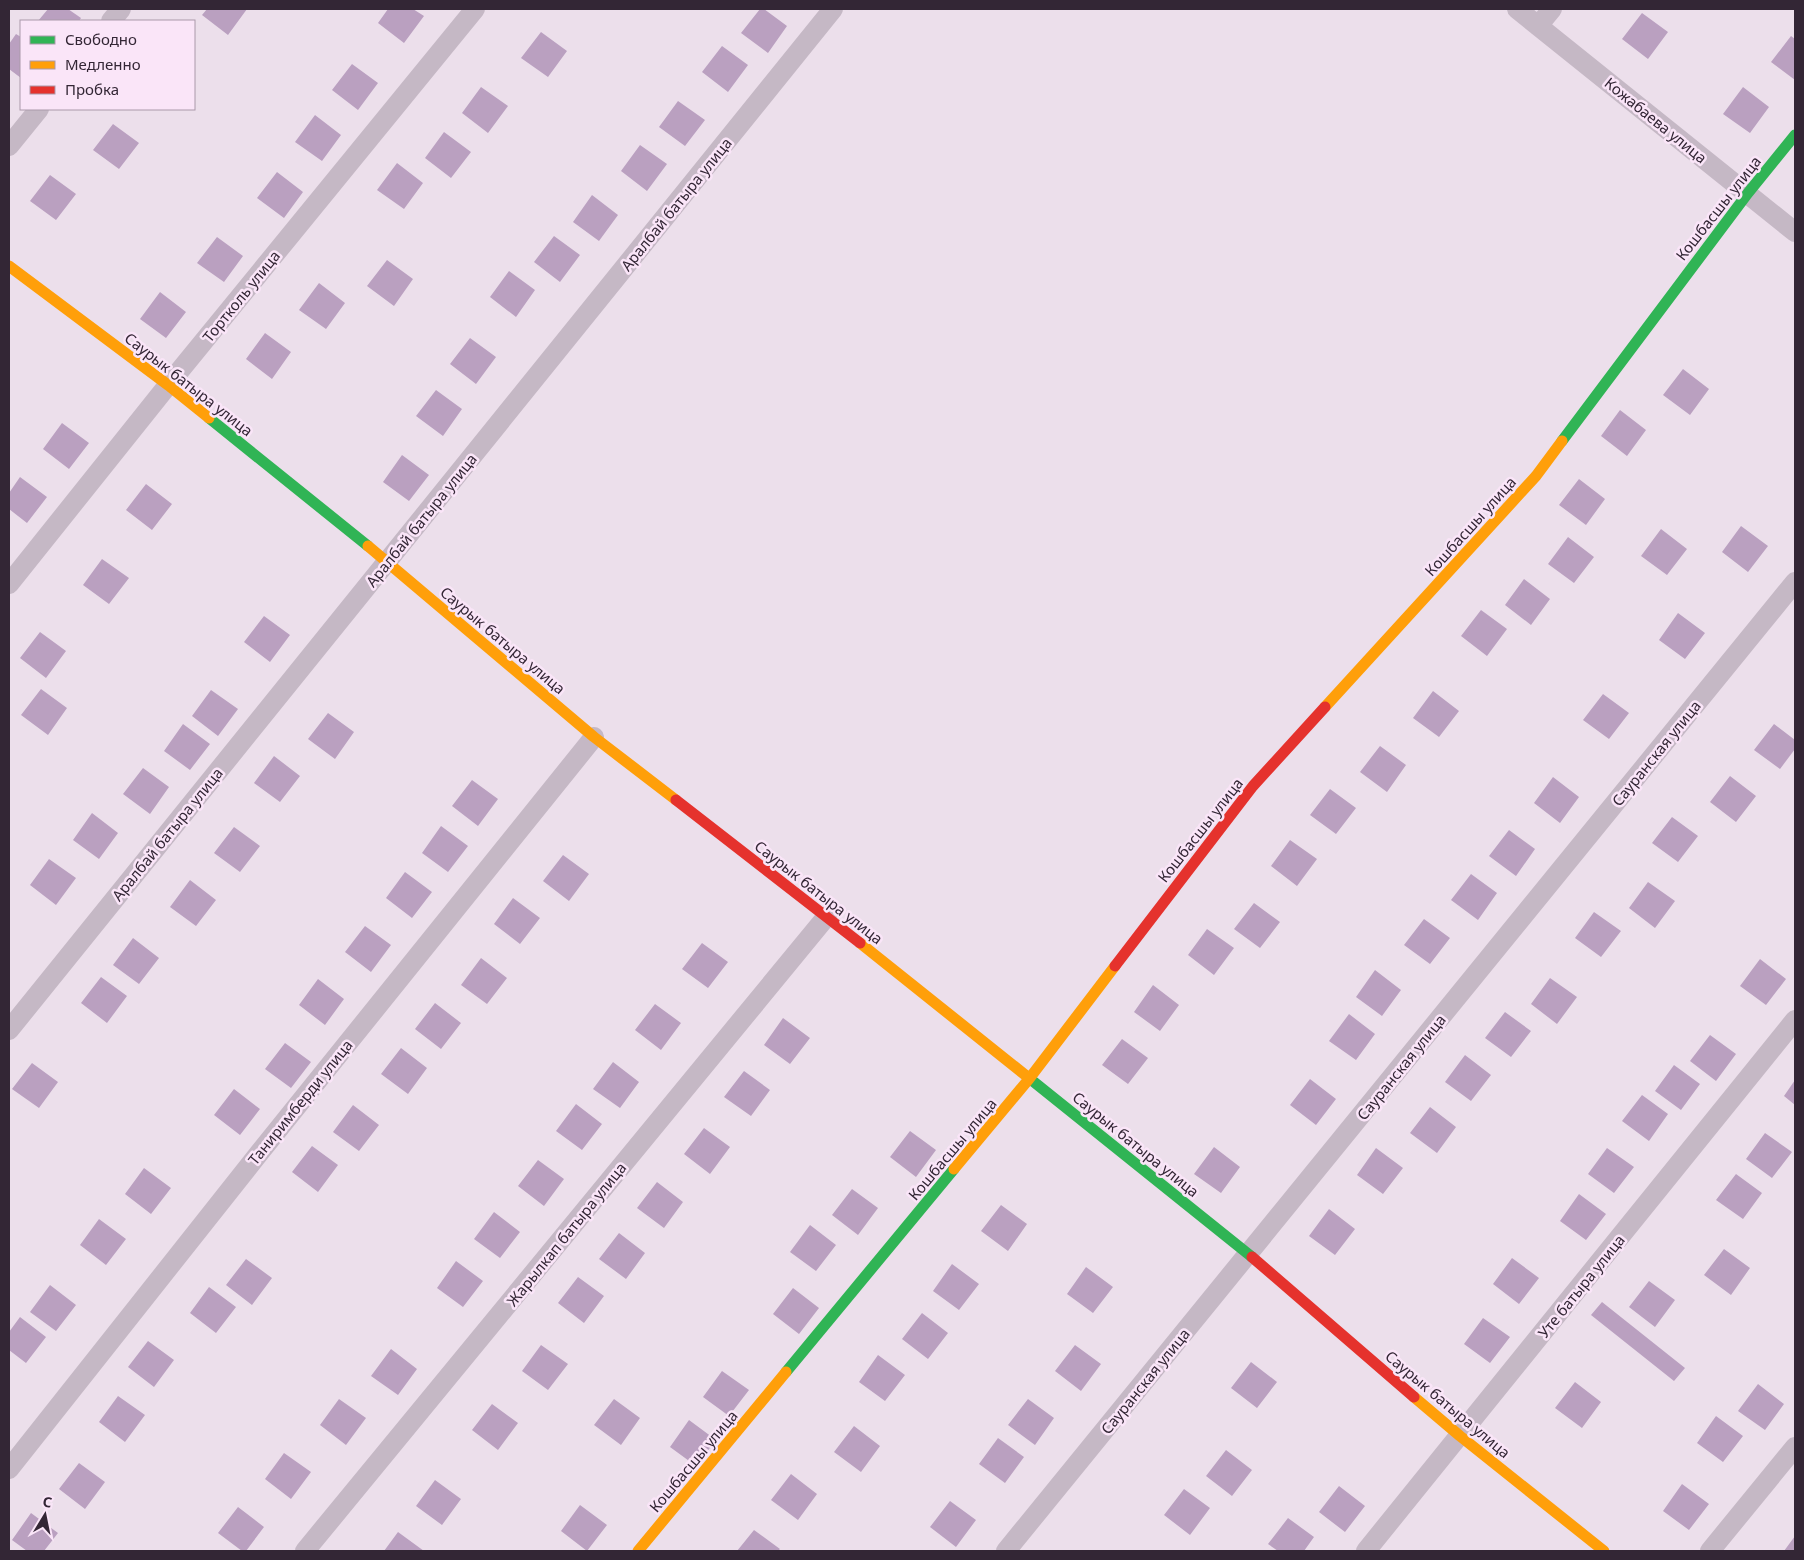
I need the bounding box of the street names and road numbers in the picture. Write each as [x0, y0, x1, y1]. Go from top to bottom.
street label: Кожабаева улица [1601, 73, 1711, 167]
street label: Аралбай батыра улица [616, 133, 736, 275]
street label: Кошбасшы улица [1671, 152, 1765, 264]
street label: Тортколь улица [198, 246, 284, 346]
street label: Саурык батыра улица [121, 328, 257, 440]
street label: Аралбай батыра улица [361, 449, 481, 591]
street label: Кошбасшы улица [1420, 472, 1520, 580]
street label: Саурык батыра улица [436, 582, 570, 698]
street label: Сауранская улица [1607, 696, 1705, 810]
street label: Аралбай батыра улица [107, 763, 227, 905]
street label: Кошбасшы улица [1153, 774, 1247, 886]
street label: Саурык батыра улица [751, 836, 887, 948]
street label: Сауранская улица [1352, 1010, 1450, 1124]
street label: Таниримберди улица [243, 1035, 357, 1169]
street label: Саурык батыра улица [1069, 1087, 1203, 1201]
street label: Кошбасшы улица [903, 1094, 1001, 1204]
street label: Жарылкап батыра улица [502, 1158, 630, 1310]
street label: Уте батыра улица [1533, 1230, 1629, 1342]
street label: Сауранская улица [1096, 1324, 1194, 1438]
street label: Саурык батыра улица [1381, 1346, 1515, 1462]
street label: Кошбасшы улица [644, 1406, 742, 1516]

